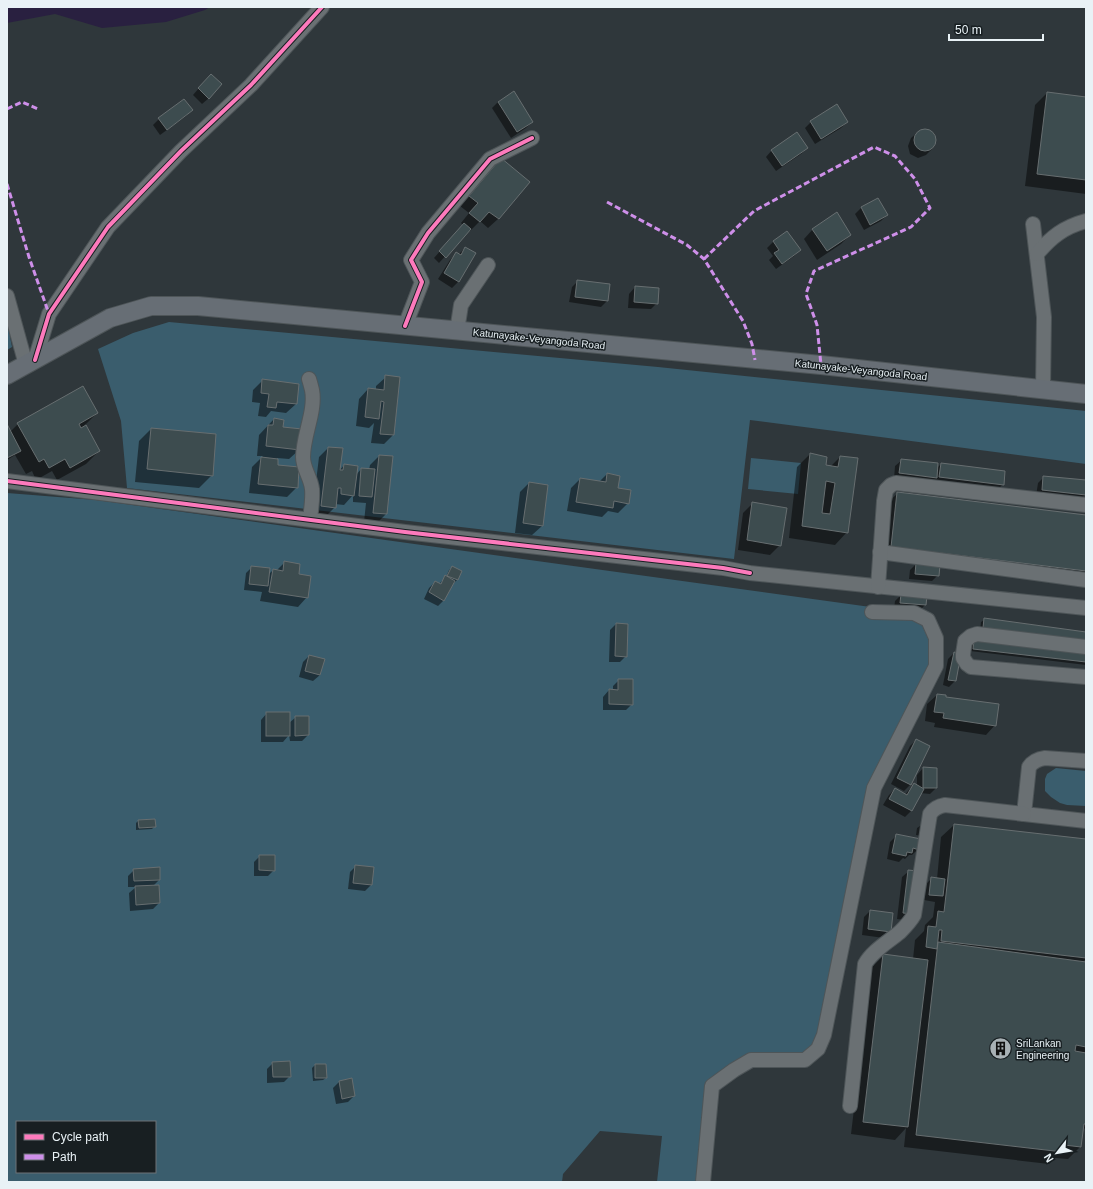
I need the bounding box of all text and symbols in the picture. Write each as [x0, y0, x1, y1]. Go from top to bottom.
scale bar [949, 16, 1043, 42]
text: 50 m [955, 23, 982, 37]
street label: Katunayake-Veyangoda Road [472, 327, 606, 351]
street label: Katunayake-Veyangoda Road [794, 358, 928, 382]
building icon: SriLankan Engineering [988, 1036, 1014, 1062]
place label: SriLankan Engineering [1016, 1038, 1069, 1061]
legend [16, 1121, 156, 1173]
text: Cycle path [52, 1130, 109, 1144]
north arrow [1037, 1133, 1077, 1173]
text: Path [52, 1150, 77, 1164]
text: N [1041, 1152, 1056, 1165]

